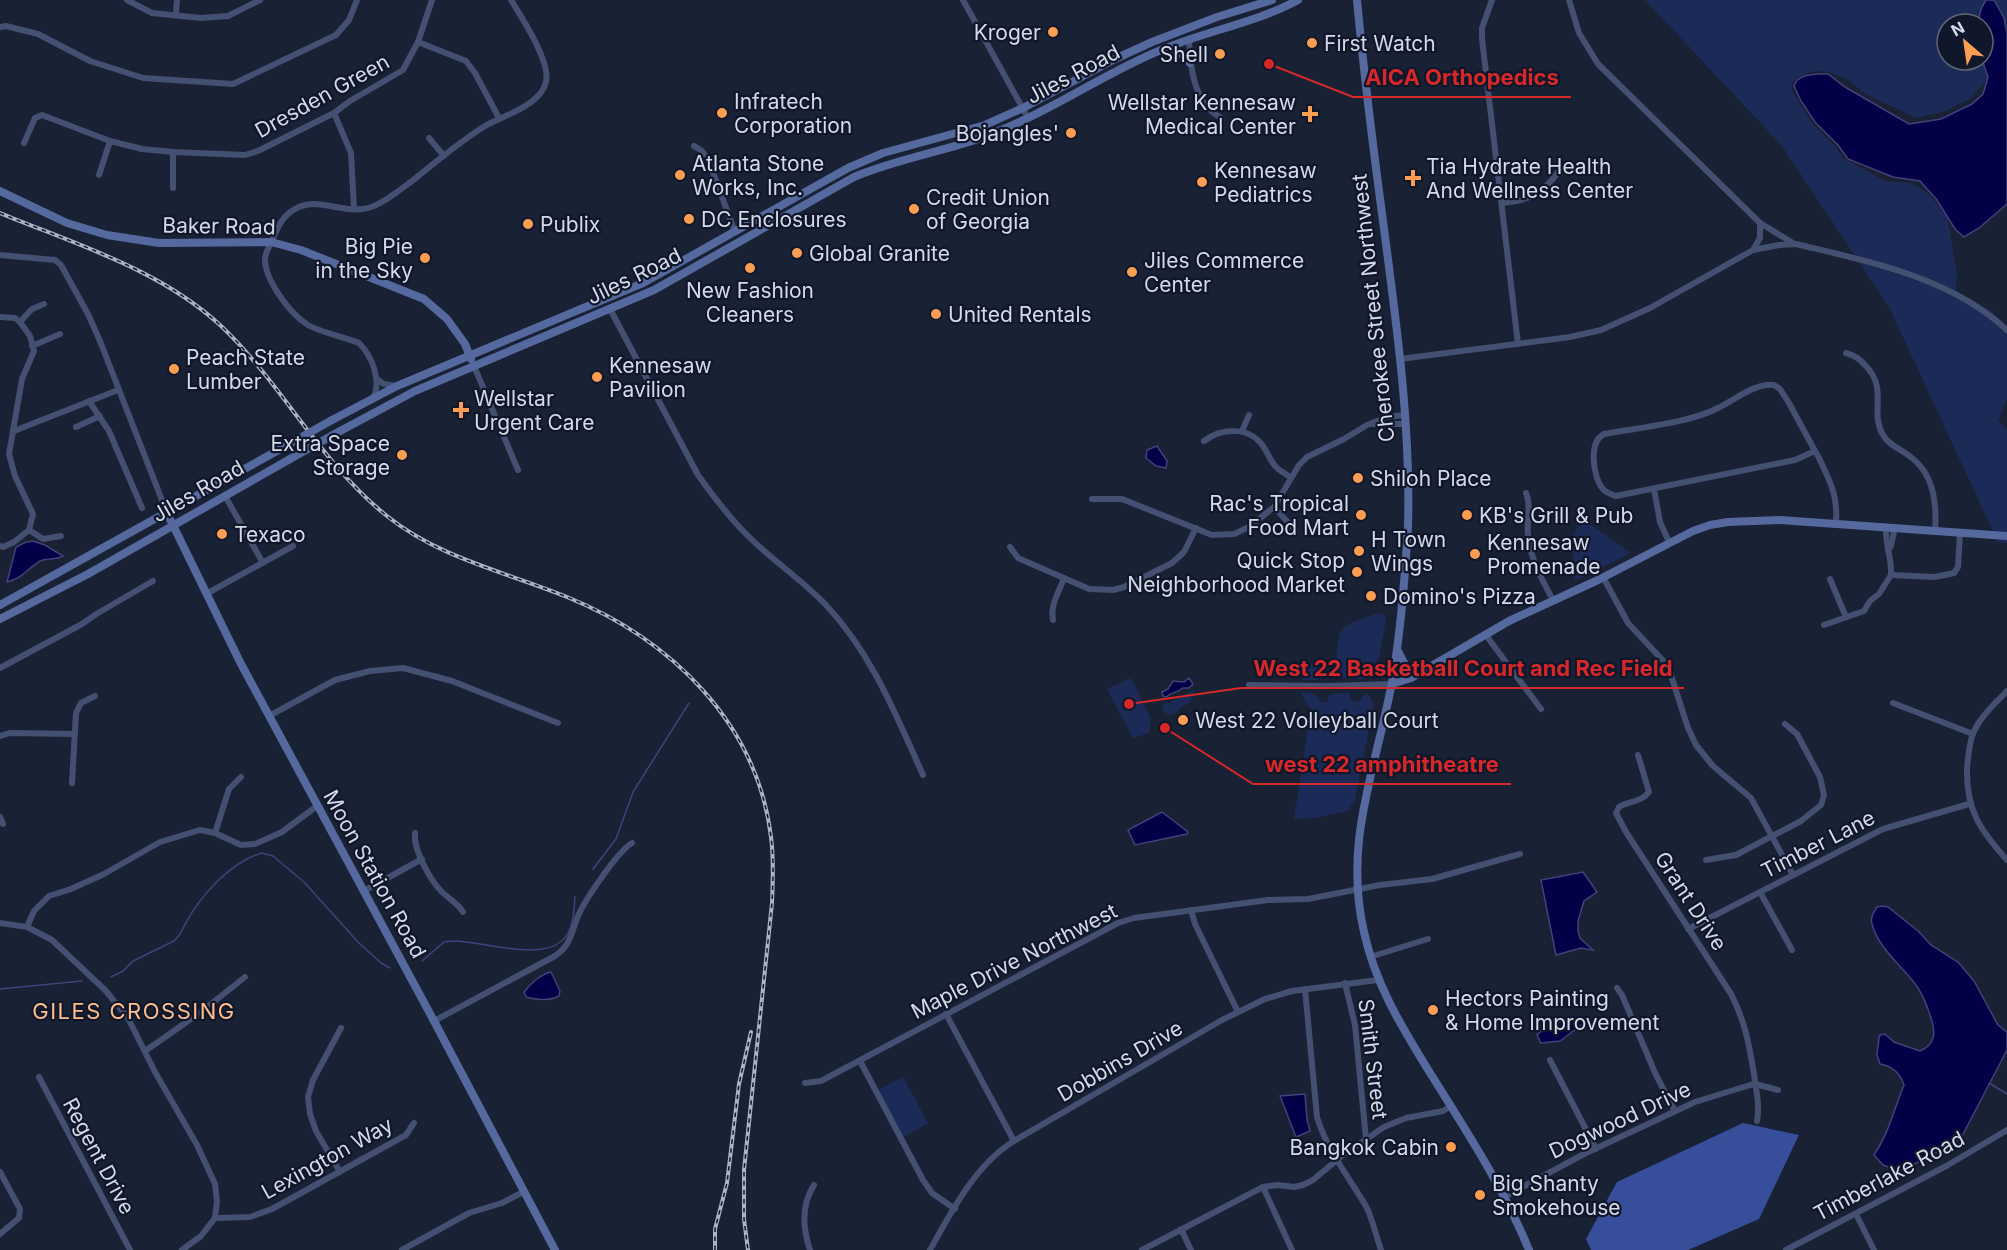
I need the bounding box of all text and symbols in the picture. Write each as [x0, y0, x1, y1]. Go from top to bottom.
north arrow [1935, 12, 1995, 72]
text: N [1948, 17, 1968, 41]
place label: Kroger [974, 20, 1041, 45]
marker: Kroger [1046, 25, 1060, 39]
place label: First Watch [1324, 31, 1436, 56]
marker: First Watch [1305, 36, 1319, 50]
street label: Jiles Road [1022, 39, 1124, 109]
place label: Shell [1160, 42, 1208, 67]
marker: Shell [1213, 47, 1227, 61]
street label: Dresden Green [251, 49, 393, 143]
callout: AICA Orthopedics [1353, 57, 1571, 97]
text: AICA Orthopedics [1365, 64, 1559, 90]
place label: Infratech Corporation [734, 89, 852, 138]
place label: Wellstar Kennesaw Medical Center [1108, 90, 1296, 139]
marker: Wellstar Kennesaw Medical Center [1301, 105, 1319, 123]
marker: Infratech Corporation [715, 106, 729, 120]
place label: Bojangles' [956, 121, 1059, 146]
marker: Bojangles' [1064, 126, 1078, 140]
place label: Atlanta Stone Works, Inc. [692, 151, 824, 200]
place label: Tia Hydrate Health And Wellness Center [1426, 154, 1633, 203]
place label: Kennesaw Pediatrics [1214, 158, 1317, 207]
marker: Atlanta Stone Works, Inc. [673, 168, 687, 182]
marker: Tia Hydrate Health And Wellness Center [1404, 169, 1422, 187]
street label: Cherokee Street Northwest [1346, 172, 1400, 443]
marker: Kennesaw Pediatrics [1195, 175, 1209, 189]
place label: Credit Union of Georgia [926, 185, 1050, 234]
marker: Credit Union of Georgia [907, 202, 921, 216]
place label: DC Enclosures [701, 207, 847, 232]
place label: Publix [540, 212, 600, 237]
marker: DC Enclosures [682, 212, 696, 226]
street label: Baker Road [162, 213, 276, 239]
marker: Publix [521, 217, 535, 231]
place label: Big Pie in the Sky [315, 234, 413, 283]
place label: Global Granite [809, 241, 950, 266]
street label: Jiles Road [583, 242, 685, 310]
marker: Global Granite [790, 246, 804, 260]
place label: Jiles Commerce Center [1144, 248, 1304, 297]
marker: Big Pie in the Sky [418, 251, 432, 265]
marker: New Fashion Cleaners [743, 261, 757, 275]
marker: Jiles Commerce Center [1125, 265, 1139, 279]
place label: New Fashion Cleaners [686, 278, 814, 327]
place label: United Rentals [948, 302, 1092, 327]
marker: United Rentals [929, 307, 943, 321]
place label: Peach State Lumber [186, 345, 305, 394]
place label: Kennesaw Pavilion [609, 353, 712, 402]
marker: Peach State Lumber [167, 362, 181, 376]
marker: Kennesaw Pavilion [590, 370, 604, 384]
place label: Wellstar Urgent Care [474, 386, 594, 435]
marker: Wellstar Urgent Care [452, 401, 470, 419]
place label: Extra Space Storage [270, 431, 390, 480]
marker: Extra Space Storage [395, 448, 409, 462]
street label: Jiles Road [148, 455, 248, 527]
place label: Shiloh Place [1370, 466, 1492, 491]
marker: Shiloh Place [1351, 471, 1365, 485]
place label: Rac's Tropical Food Mart [1209, 491, 1349, 540]
place label: KB's Grill & Pub [1479, 503, 1633, 528]
marker: Rac's Tropical Food Mart [1354, 508, 1368, 522]
marker: KB's Grill & Pub [1460, 508, 1474, 522]
place label: Texaco [234, 522, 306, 547]
marker: Texaco [215, 527, 229, 541]
place label: H Town Wings [1371, 527, 1446, 576]
place label: Kennesaw Promenade [1487, 530, 1601, 579]
marker: H Town Wings [1352, 544, 1366, 558]
marker: Kennesaw Promenade [1468, 547, 1482, 561]
place label: Quick Stop Neighborhood Market [1127, 548, 1345, 597]
marker: Quick Stop Neighborhood Market [1350, 565, 1364, 579]
place label: Domino's Pizza [1383, 584, 1536, 609]
marker: Domino's Pizza [1364, 589, 1378, 603]
callout: West 22 Basketball Court and Rec Field [1241, 648, 1684, 688]
text: West 22 Basketball Court and Rec Field [1253, 655, 1673, 681]
place label: West 22 Volleyball Court [1195, 708, 1439, 733]
marker: West 22 Volleyball Court [1176, 713, 1190, 727]
callout: west 22 amphitheatre [1253, 744, 1511, 784]
text: west 22 amphitheatre [1265, 751, 1499, 777]
street label: Moon Station Road [318, 786, 432, 962]
street label: Timber Lane [1757, 805, 1879, 883]
street label: Grant Drive [1650, 847, 1732, 955]
street label: Maple Drive Northwest [907, 898, 1121, 1024]
place label: Hectors Painting & Home Improvement [1445, 986, 1659, 1035]
street label: Smith Street [1353, 997, 1393, 1121]
district label: GILES CROSSING [32, 998, 236, 1024]
marker: Hectors Painting & Home Improvement [1426, 1003, 1440, 1017]
street label: Dobbins Drive [1053, 1015, 1187, 1107]
street label: Dogwood Drive [1545, 1076, 1695, 1164]
street label: Regent Drive [58, 1094, 140, 1218]
street label: Lexington Way [257, 1112, 397, 1204]
street label: Timberlake Road [1809, 1126, 1969, 1226]
place label: Bangkok Cabin [1290, 1135, 1439, 1160]
marker: Bangkok Cabin [1444, 1140, 1458, 1154]
place label: Big Shanty Smokehouse [1492, 1171, 1621, 1220]
marker: Big Shanty Smokehouse [1473, 1188, 1487, 1202]

